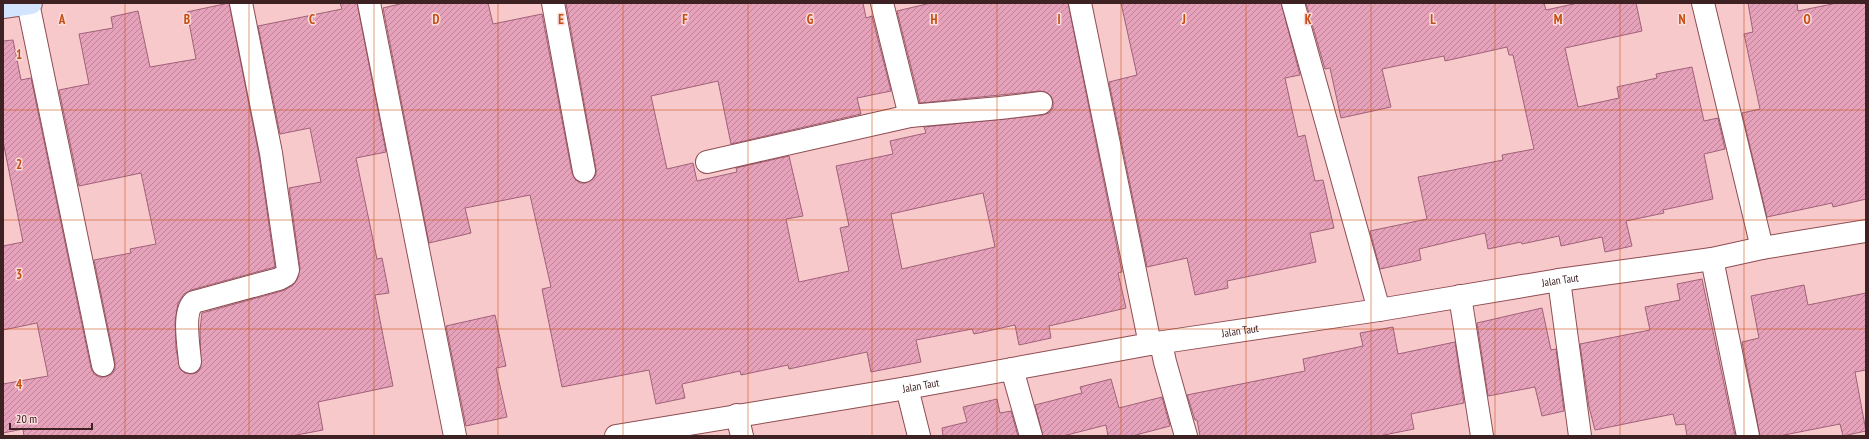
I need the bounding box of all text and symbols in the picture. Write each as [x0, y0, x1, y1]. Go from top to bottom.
text: A [58, 11, 66, 28]
text: B [184, 11, 190, 28]
text: C [309, 11, 315, 28]
text: D [433, 11, 440, 28]
text: E [558, 11, 564, 28]
text: F [682, 11, 688, 28]
text: G [807, 11, 814, 28]
text: H [931, 11, 938, 28]
text: I [1057, 11, 1061, 28]
text: J [1181, 11, 1186, 28]
text: K [1305, 11, 1312, 28]
text: L [1430, 11, 1436, 28]
text: M [1554, 11, 1563, 28]
text: N [1678, 11, 1686, 28]
text: O [1803, 11, 1811, 28]
text: 1 [16, 46, 22, 63]
text: 2 [16, 156, 22, 173]
text: 3 [16, 266, 22, 283]
street label: Jalan Taut [1540, 270, 1579, 290]
street label: Jalan Taut [1220, 321, 1260, 340]
street label: Jalan Taut [900, 375, 940, 396]
text: 4 [16, 376, 23, 393]
scale bar [10, 405, 92, 431]
text: 20 m [16, 411, 37, 426]

